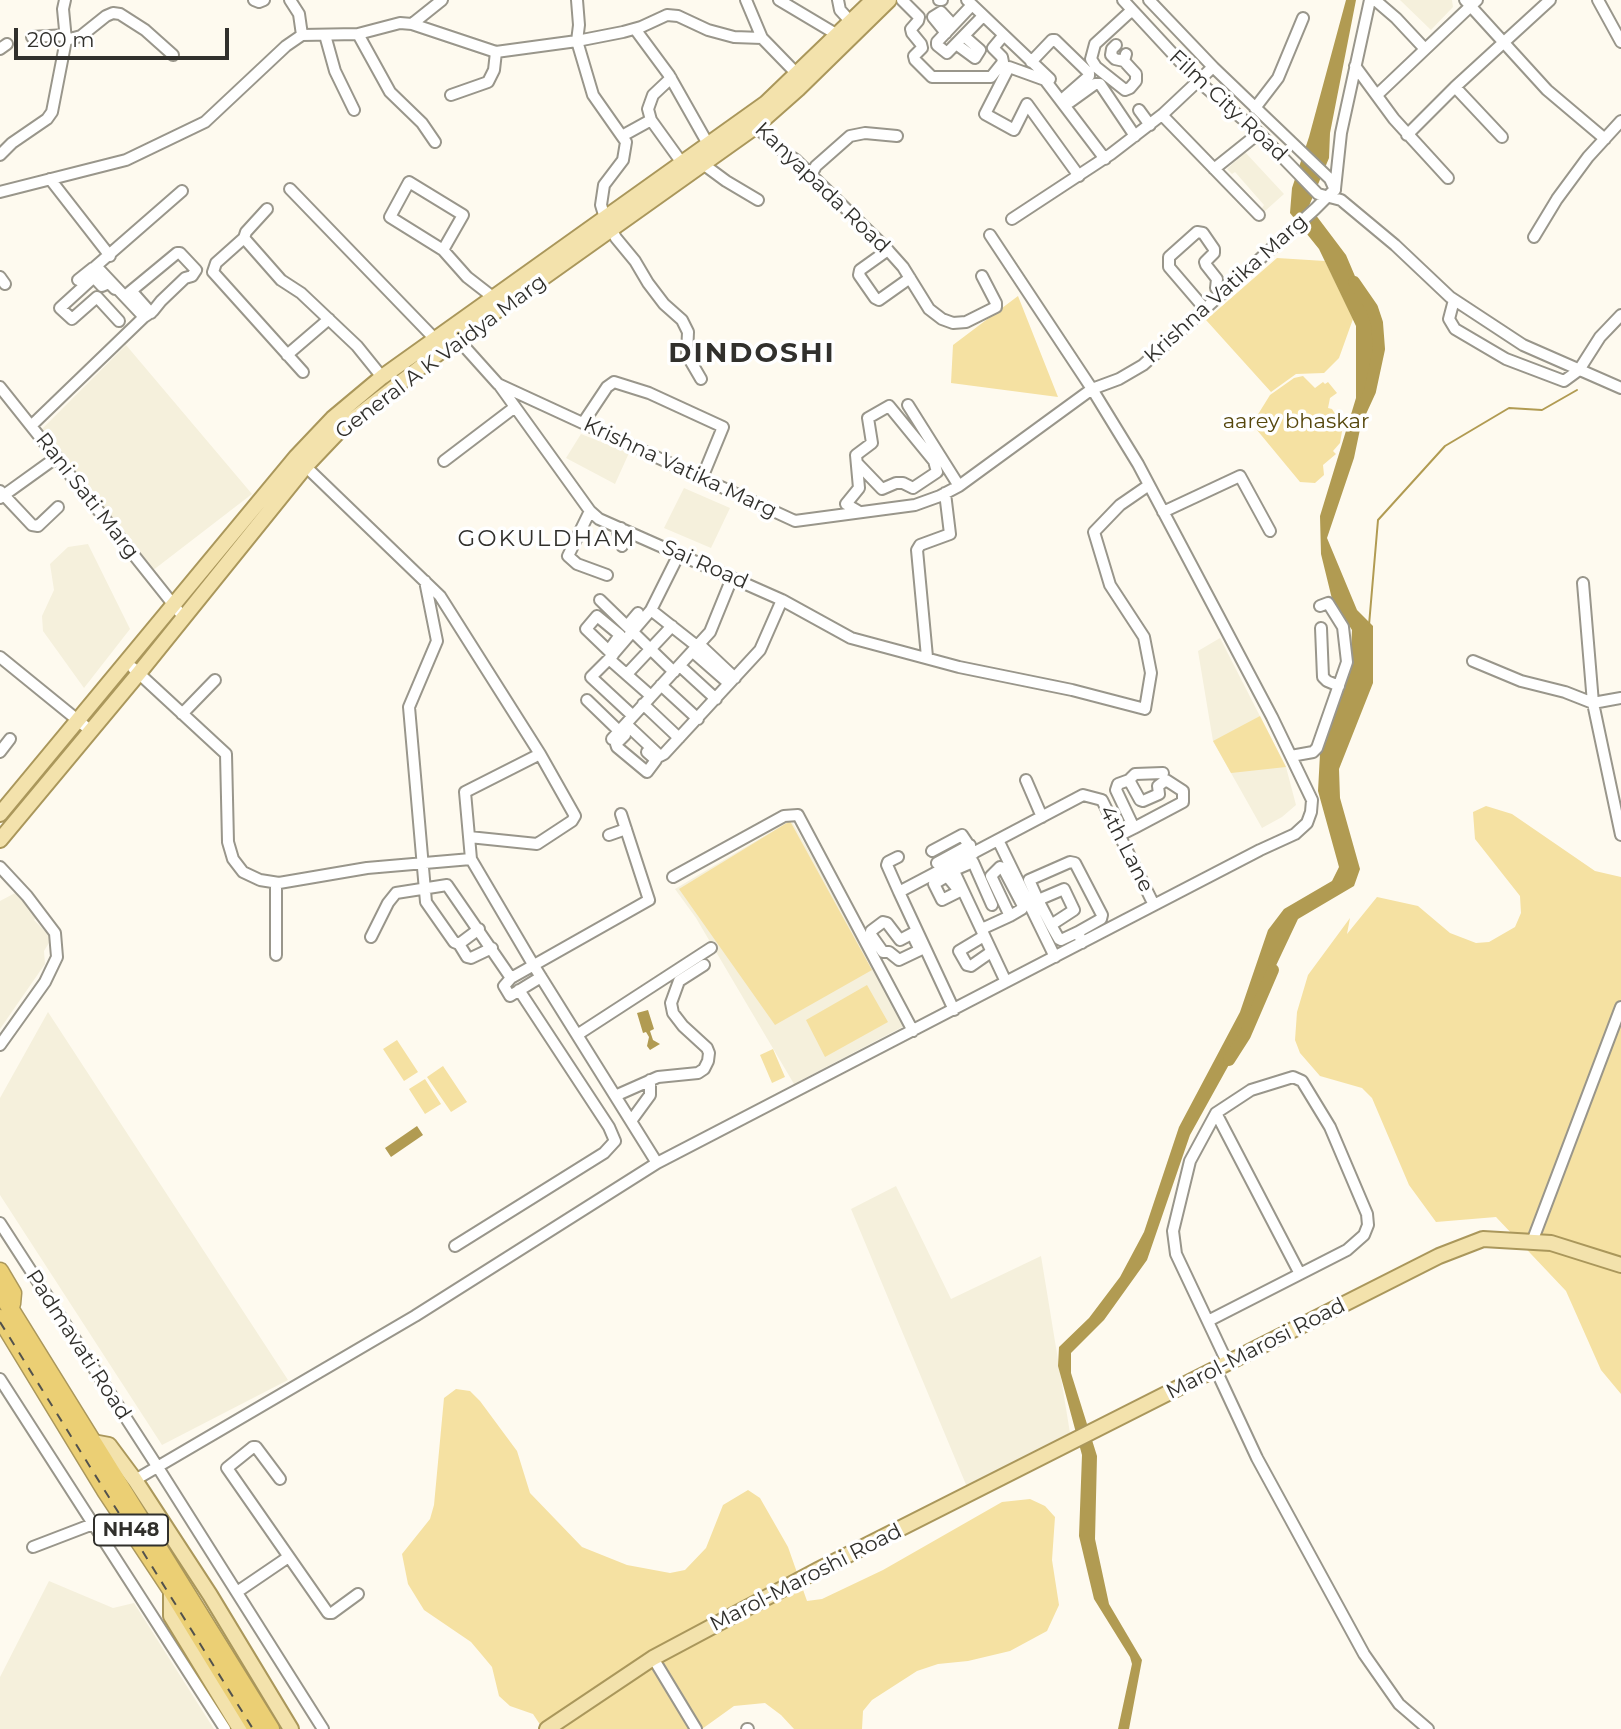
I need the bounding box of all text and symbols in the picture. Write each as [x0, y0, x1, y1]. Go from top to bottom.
scale bar [18, 14, 233, 58]
text: 200 m [27, 27, 94, 52]
street label: Film City Road [1164, 45, 1292, 167]
street label: Kanyapada Road [749, 117, 895, 259]
street label: Krishna Vatika Marg [1139, 209, 1313, 369]
street label: General A K Vaidya Marg [331, 269, 551, 445]
district label: DINDOSHI [669, 337, 835, 371]
park label: aarey bhaskar [1223, 409, 1369, 435]
street label: Krishna Vatika Marg [579, 412, 781, 524]
street label: Rani Sati Marg [30, 428, 144, 564]
district label: GOKULDHAM [459, 525, 635, 553]
street label: Sai Road [658, 535, 752, 595]
street label: 4th Lane [1093, 802, 1159, 896]
street label: Padmavati Road [20, 1265, 136, 1425]
street label: Marol-Marosi Road [1162, 1293, 1350, 1405]
road number: NH48 [94, 1514, 168, 1546]
street label: Marol-Maroshi Road [706, 1519, 906, 1637]

